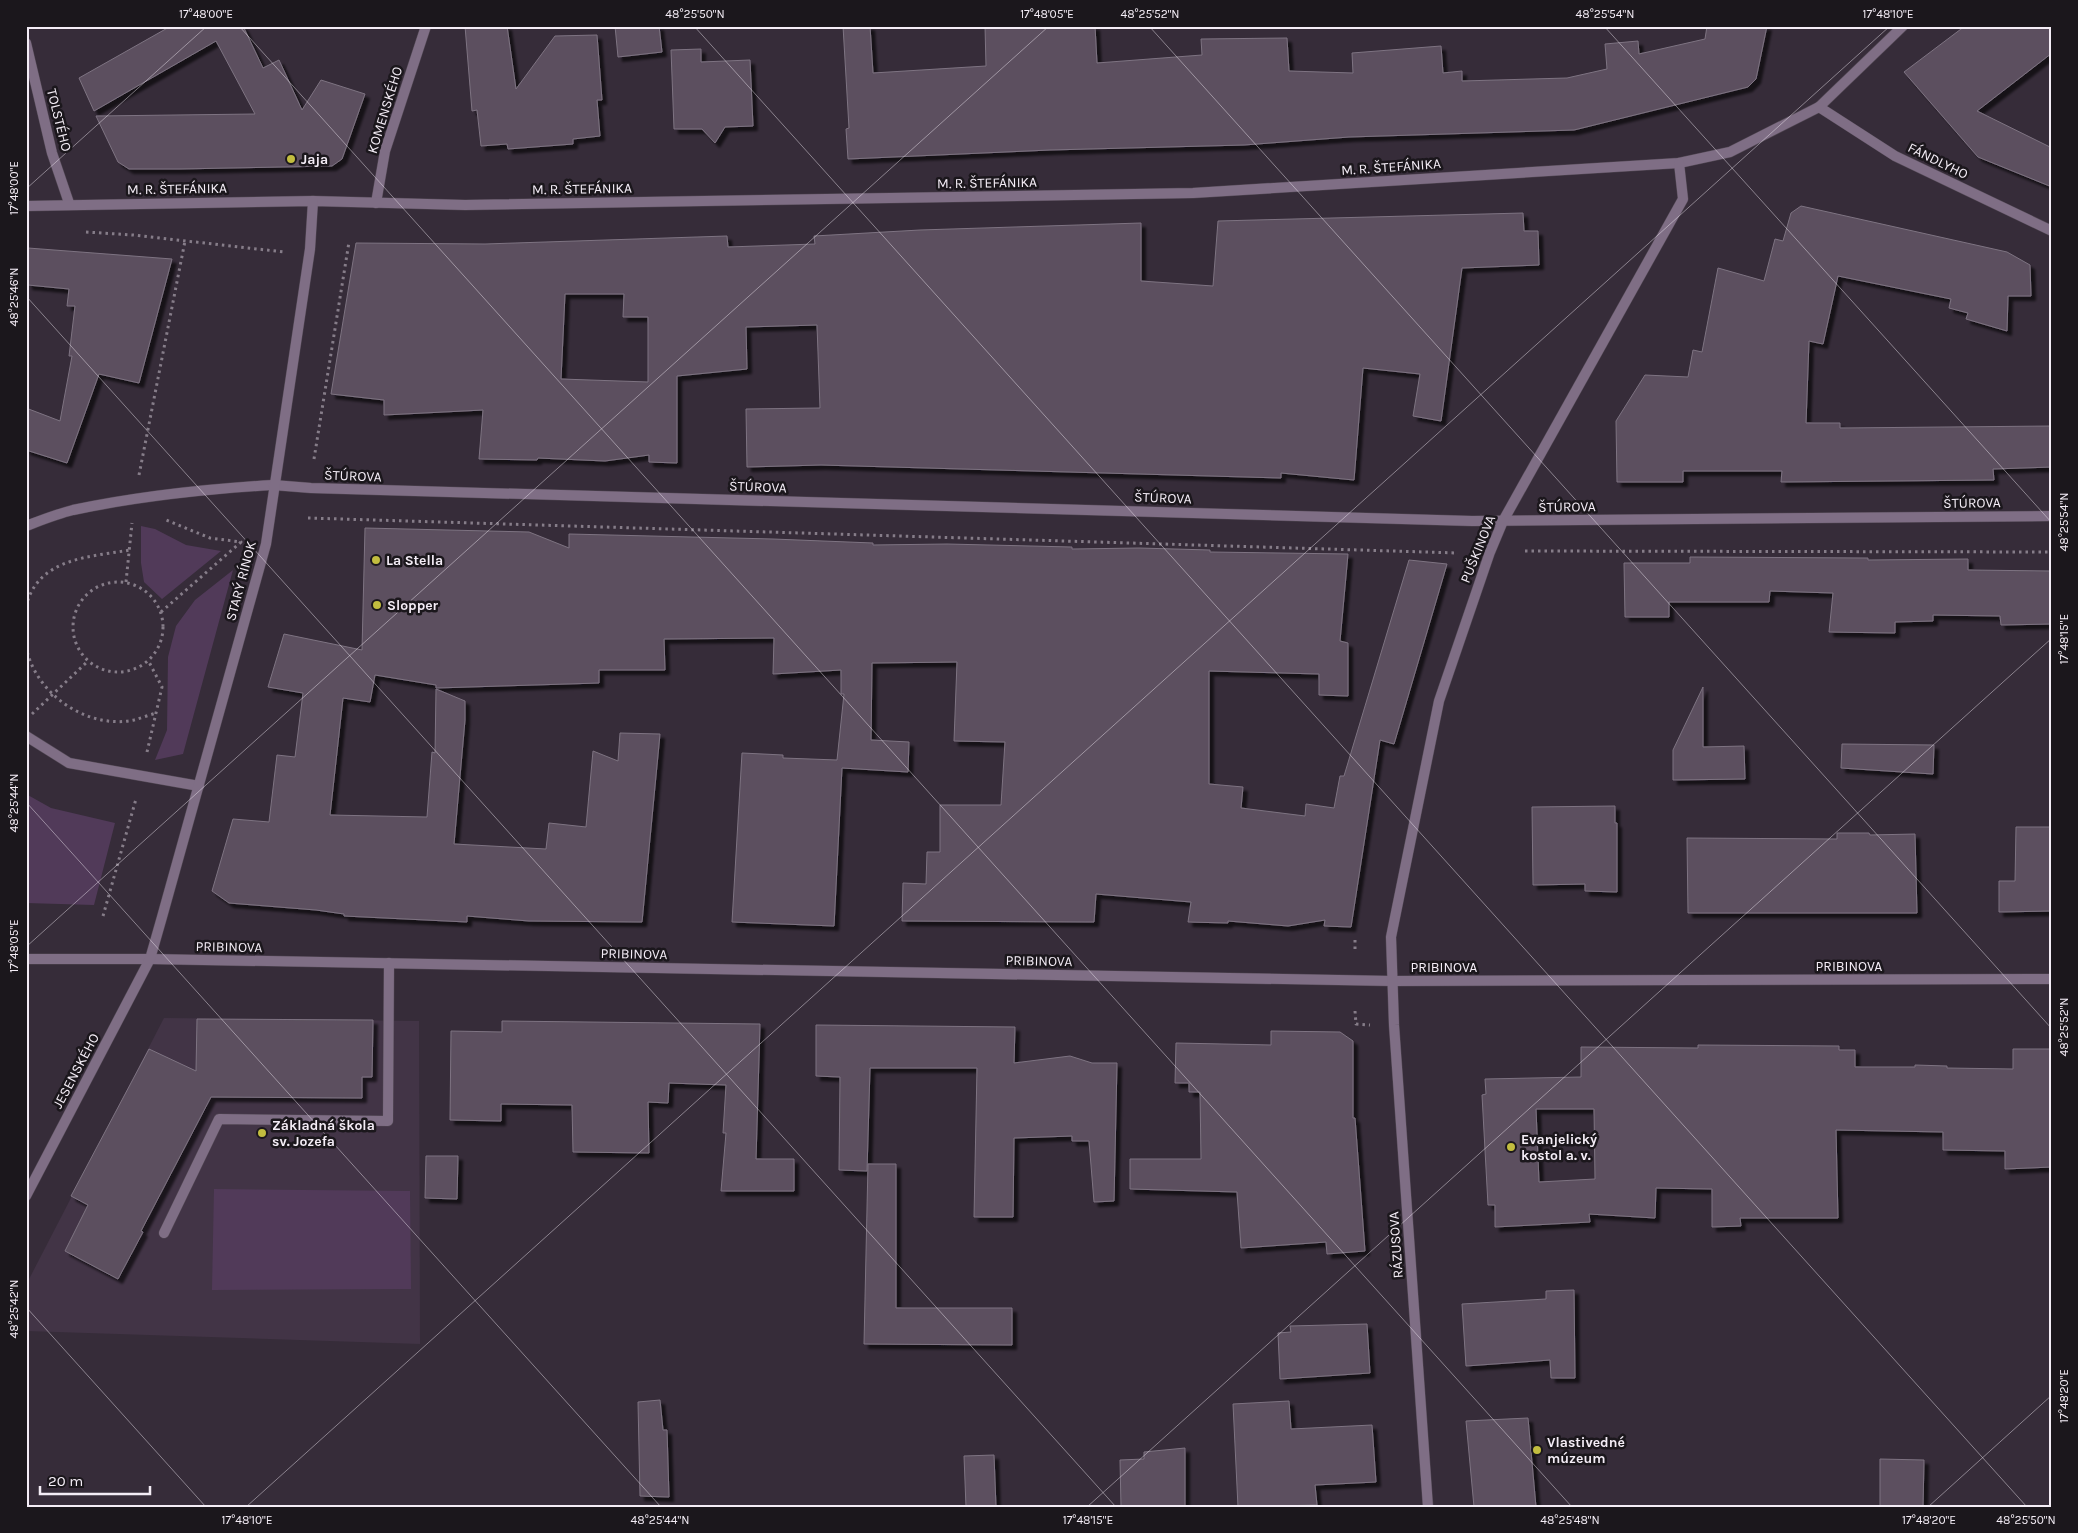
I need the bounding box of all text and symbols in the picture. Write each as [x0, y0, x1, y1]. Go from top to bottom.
text: 17°48'00"E [179, 7, 233, 21]
text: 48°25'50"N [665, 7, 725, 21]
text: 17°48'05"E [1020, 7, 1074, 21]
text: 48°25'52"N [1120, 7, 1180, 21]
text: 48°25'54"N [1576, 7, 1634, 21]
text: 17°48'10"E [1863, 7, 1913, 21]
street label: KOMENSKÉHO [363, 64, 406, 156]
street label: TOLSTÉHO [43, 86, 76, 153]
street label: FÁNDLYHO [1905, 138, 1971, 183]
place label: Jaja [301, 151, 328, 168]
marker: Jaja [285, 153, 297, 165]
street label: M. R. ŠTEFÁNIKA [1340, 154, 1441, 179]
text: 17°48'00"E [7, 161, 21, 215]
street label: M. R. ŠTEFÁNIKA [937, 173, 1037, 192]
street label: M. R. ŠTEFÁNIKA [127, 179, 227, 198]
street label: M. R. ŠTEFÁNIKA [532, 179, 632, 198]
text: 48°25'46"N [7, 268, 21, 326]
street label: ŠTÚROVA [324, 466, 382, 485]
street label: ŠTÚROVA [729, 477, 787, 496]
street label: ŠTÚROVA [1134, 488, 1192, 507]
street label: ŠTÚROVA [1943, 493, 2001, 512]
text: 48°25'54"N [2057, 493, 2071, 551]
street label: ŠTÚROVA [1538, 497, 1596, 516]
street label: PUŠKINOVA [1457, 513, 1499, 585]
street label: STARÝ RÍNOK [221, 538, 260, 623]
place label: La Stella [386, 552, 443, 569]
marker: La Stella [370, 554, 382, 566]
place label: Slopper [387, 597, 439, 614]
marker: Slopper [371, 599, 383, 611]
text: 17°48'15"E [2057, 614, 2071, 664]
text: 48°25'44"N [7, 774, 21, 832]
text: 17°48'05"E [7, 919, 21, 973]
street label: PRIBINOVA [195, 938, 263, 956]
street label: PRIBINOVA [600, 945, 668, 963]
street label: PRIBINOVA [1005, 952, 1073, 970]
street label: PRIBINOVA [1816, 958, 1882, 975]
street label: PRIBINOVA [1411, 959, 1477, 976]
text: 48°25'52"N [2057, 997, 2071, 1057]
street label: JESENSKÉHO [48, 1030, 103, 1111]
place label: Základná škola sv. Jozefa [272, 1117, 375, 1150]
marker: Základná škola sv. Jozefa [256, 1127, 268, 1139]
place label: Evanjelický kostol a. v. [1521, 1131, 1597, 1164]
marker: Evanjelický kostol a. v. [1505, 1141, 1517, 1153]
street label: RÁZUSOVA [1384, 1211, 1407, 1279]
text: 48°25'42"N [7, 1279, 21, 1339]
text: 17°48'20"E [2057, 1369, 2071, 1423]
place label: Vlastivedné múzeum [1547, 1434, 1625, 1467]
marker: Vlastivedné múzeum [1531, 1444, 1543, 1456]
scale bar [40, 1463, 150, 1495]
text: 20 m [48, 1472, 83, 1490]
text: 17°48'10"E [222, 1513, 272, 1527]
text: 48°25'44"N [631, 1513, 689, 1527]
text: 17°48'15"E [1063, 1513, 1113, 1527]
text: 48°25'48"N [1540, 1513, 1600, 1527]
text: 17°48'20"E [1902, 1513, 1956, 1527]
text: 48°25'50"N [1996, 1513, 2056, 1527]

